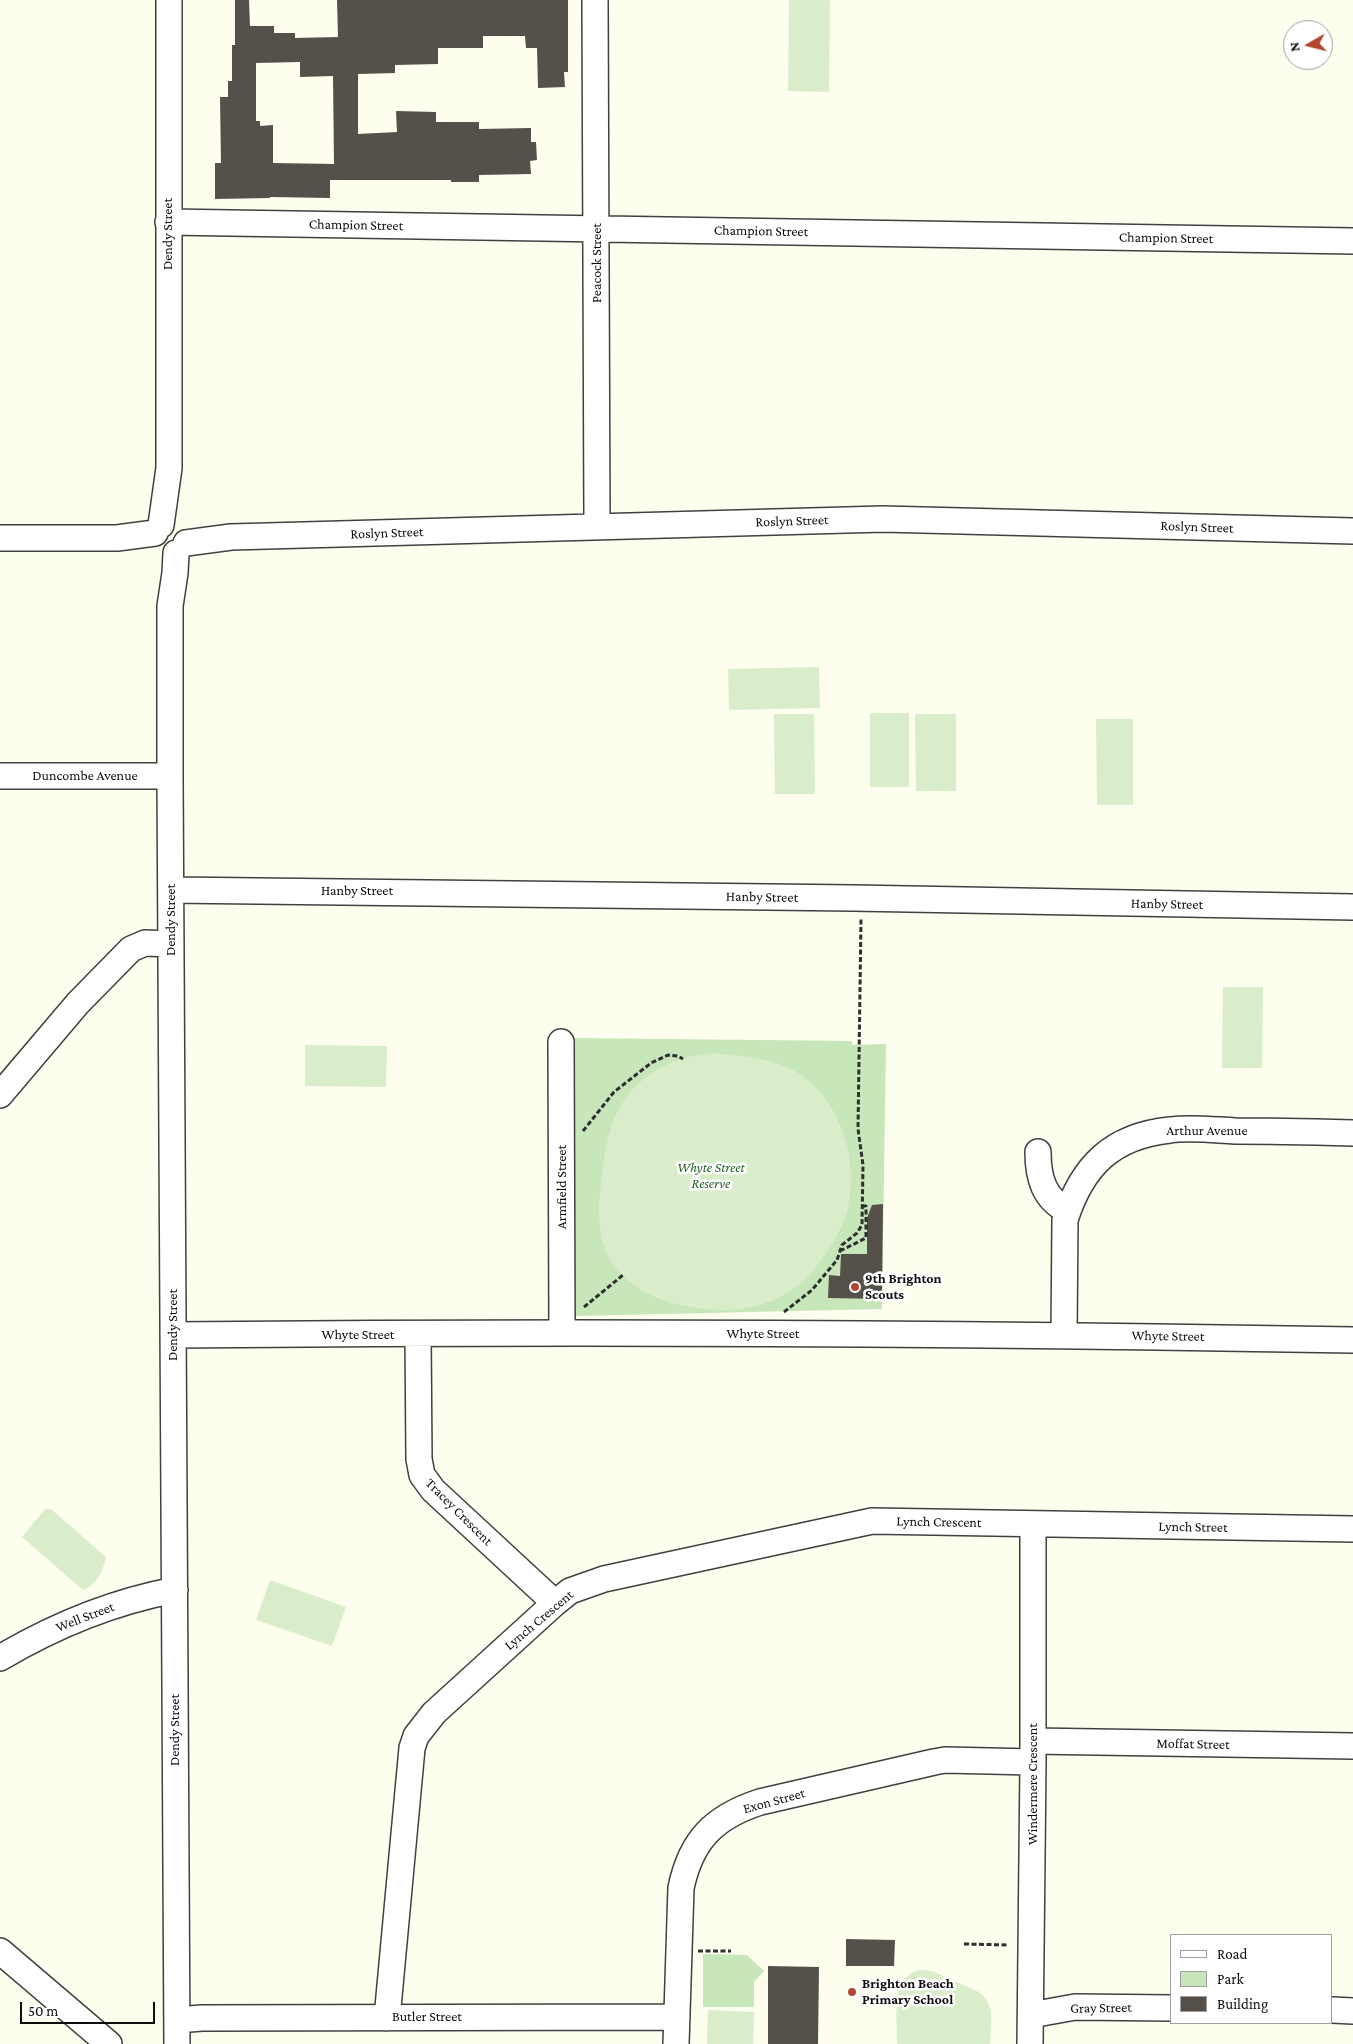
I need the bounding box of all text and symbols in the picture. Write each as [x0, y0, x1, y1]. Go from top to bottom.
north arrow [1283, 20, 1333, 70]
text: N [1286, 41, 1303, 53]
street label: Dendy Street [160, 198, 176, 270]
street label: Champion Street [309, 216, 403, 234]
street label: Champion Street [714, 222, 808, 240]
street label: Peacock Street [589, 223, 605, 303]
street label: Champion Street [1119, 229, 1213, 247]
street label: Roslyn Street [755, 511, 829, 531]
street label: Roslyn Street [1160, 517, 1234, 537]
street label: Roslyn Street [350, 523, 424, 543]
street label: Duncombe Avenue [32, 768, 138, 784]
street label: Hanby Street [321, 883, 393, 899]
street label: Dendy Street [163, 884, 179, 956]
street label: Hanby Street [726, 888, 798, 906]
street label: Hanby Street [1131, 895, 1203, 913]
street label: Arthur Avenue [1166, 1123, 1248, 1139]
street label: Armfield Street [554, 1145, 570, 1229]
park label: Whyte Street Reserve [677, 1160, 745, 1192]
place label: 9th Brighton Scouts [865, 1271, 942, 1304]
marker: 9th Brighton Scouts [849, 1281, 861, 1293]
street label: Dendy Street [165, 1289, 181, 1361]
street label: Whyte Street [727, 1326, 799, 1342]
street label: Whyte Street [322, 1327, 394, 1343]
street label: Whyte Street [1131, 1327, 1205, 1345]
street label: Tracey Crescent [422, 1475, 496, 1549]
street label: Lynch Crescent [896, 1513, 982, 1531]
street label: Lynch Street [1158, 1518, 1228, 1536]
street label: Lynch Crescent [501, 1586, 577, 1654]
street label: Well Street [53, 1598, 117, 1636]
street label: Dendy Street [167, 1694, 183, 1766]
street label: Windermere Crescent [1025, 1723, 1041, 1845]
street label: Moffat Street [1156, 1735, 1230, 1753]
street label: Exon Street [741, 1785, 807, 1817]
legend [1170, 1934, 1333, 2024]
text: Road [1217, 1946, 1247, 1962]
text: Park [1217, 1971, 1244, 1987]
place label: Brighton Beach Primary School [862, 1976, 954, 2008]
marker: Brighton Beach Primary School [846, 1986, 858, 1998]
scale bar [22, 1992, 158, 2024]
text: Building [1217, 1996, 1268, 2012]
street label: Gray Street [1070, 1999, 1132, 2017]
text: 50 m [28, 2003, 58, 2019]
street label: Butler Street [392, 2009, 462, 2025]

